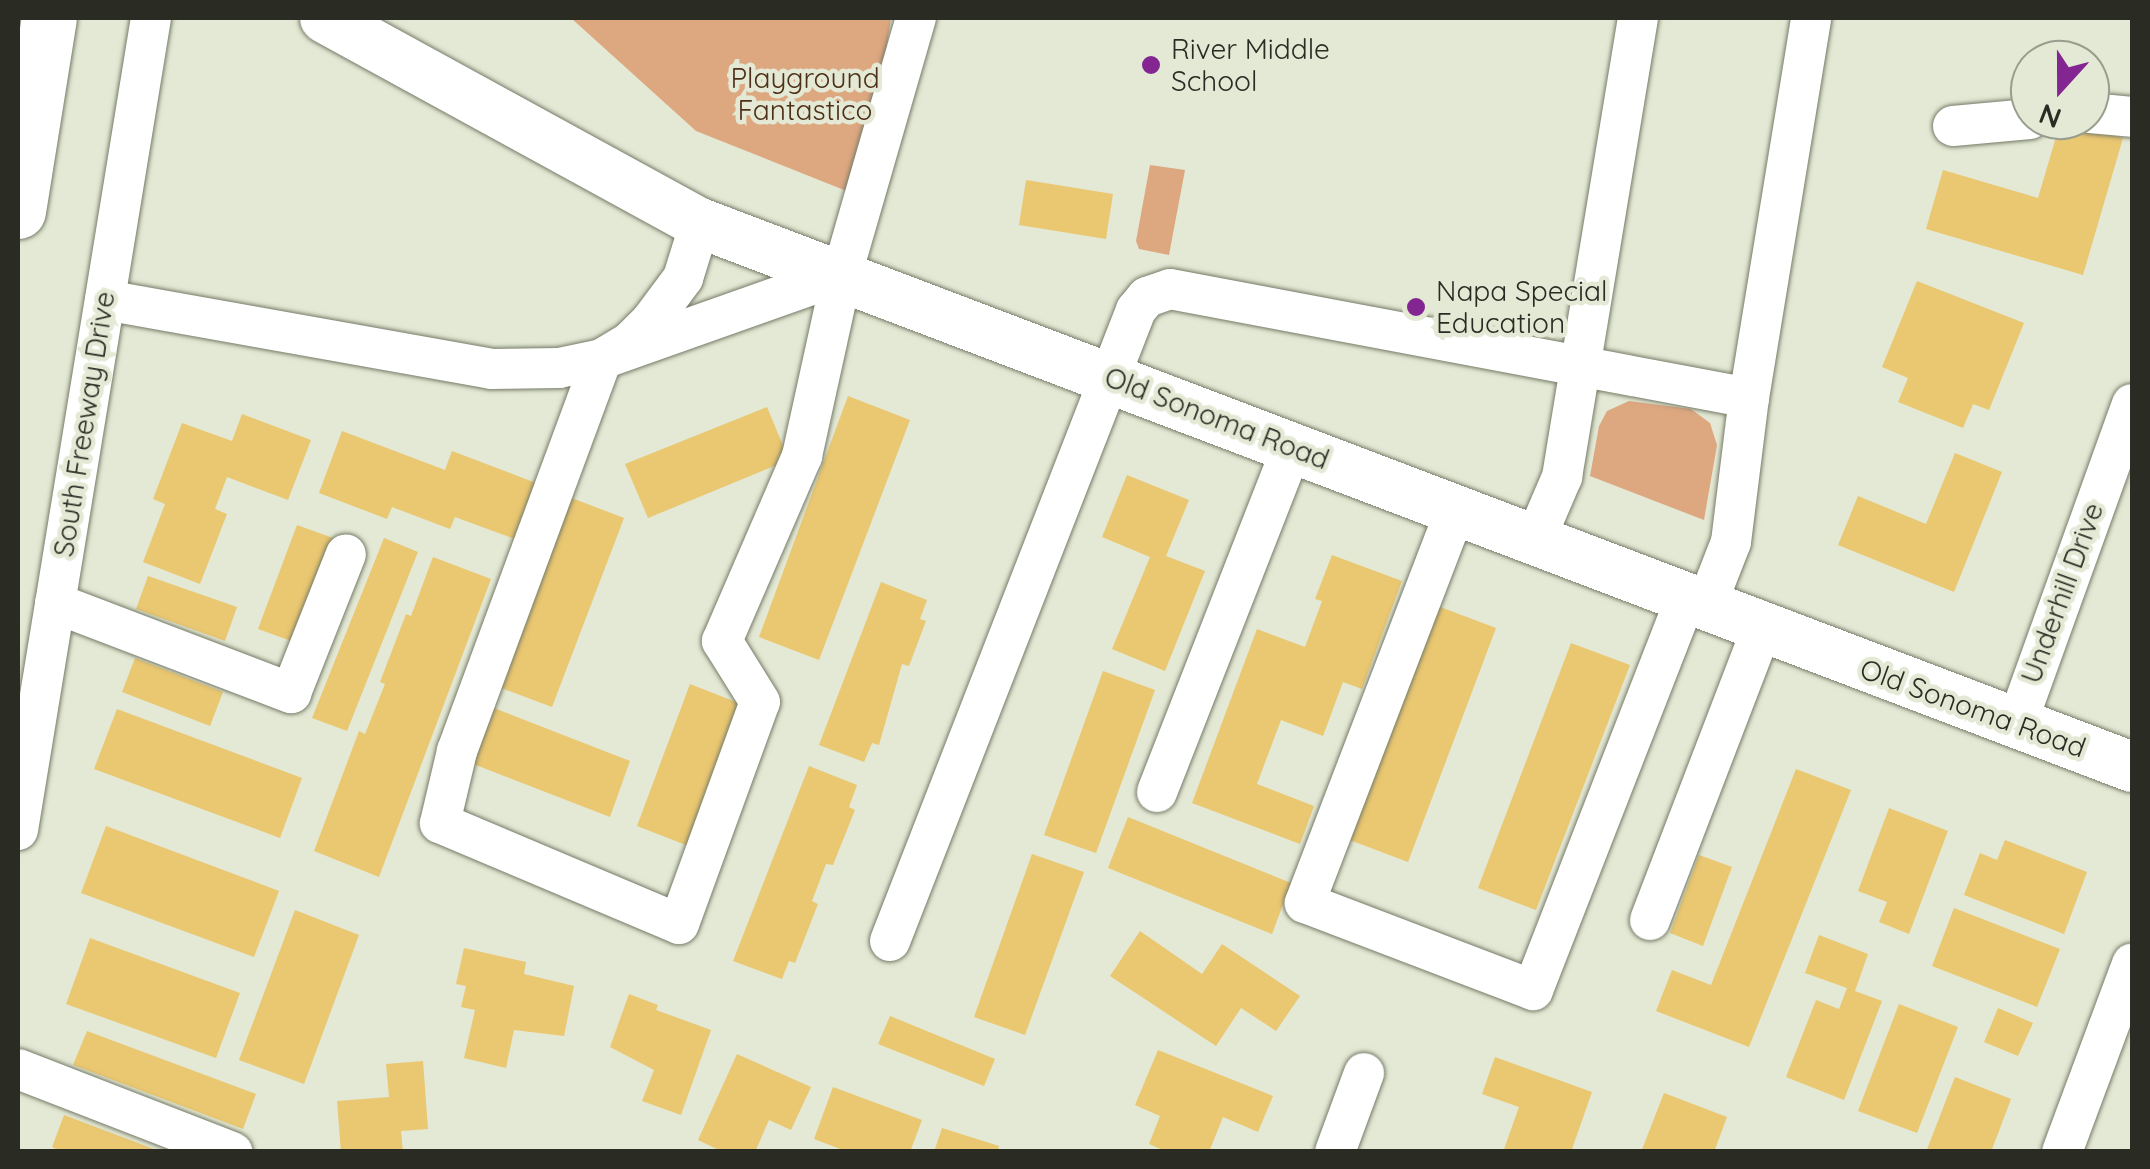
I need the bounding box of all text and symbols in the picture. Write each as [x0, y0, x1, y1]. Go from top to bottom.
place label: River Middle School [1171, 32, 1330, 98]
north arrow [2010, 40, 2110, 140]
marker: River Middle School [1140, 54, 1162, 76]
park label: Playground Fantastico [730, 61, 880, 127]
text: N [2034, 97, 2066, 137]
place label: Napa Special Education [1436, 274, 1607, 340]
street label: South Freeway Drive [46, 289, 122, 559]
marker: Napa Special Education [1405, 296, 1427, 318]
street label: Old Sonoma Road [1100, 360, 1334, 476]
street label: Underhill Drive [2014, 498, 2110, 688]
street label: Old Sonoma Road [1856, 652, 2090, 764]

